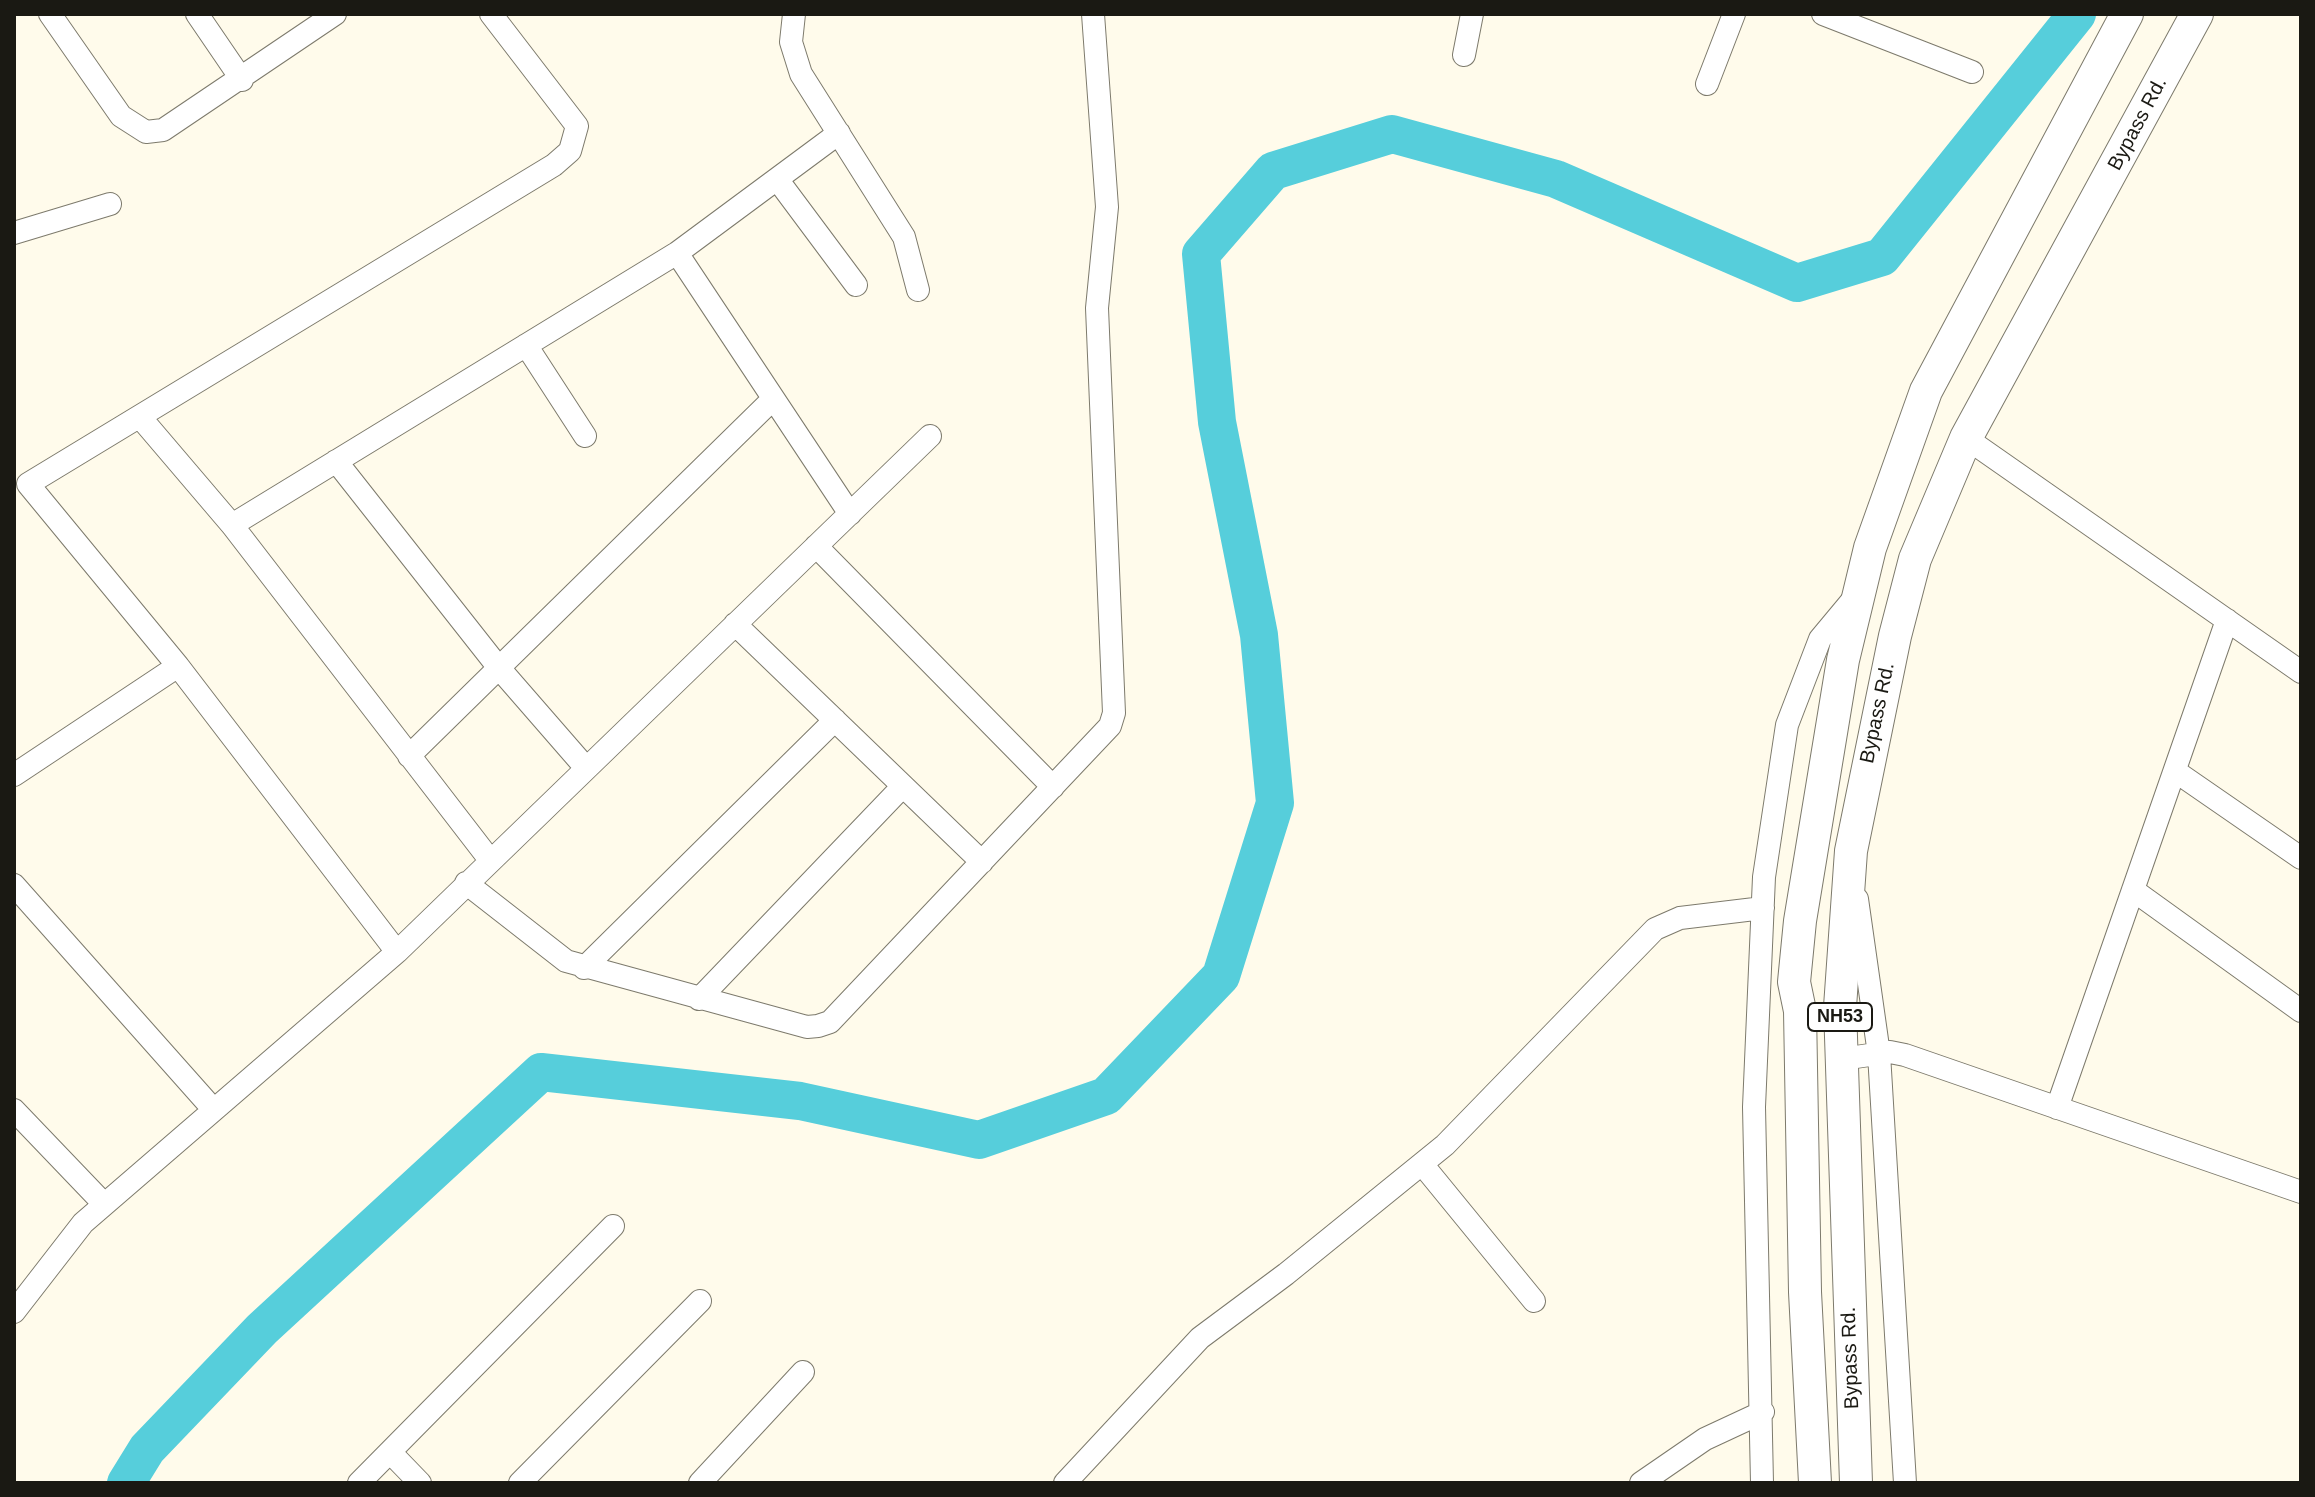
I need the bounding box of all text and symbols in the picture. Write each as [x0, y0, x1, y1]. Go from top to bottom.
street label: Bypass Rd. [2103, 73, 2173, 175]
street label: Bypass Rd. [1856, 660, 1900, 766]
road number: NH53 [1808, 1003, 1872, 1031]
street label: Bypass Rd. [1837, 1306, 1865, 1410]

